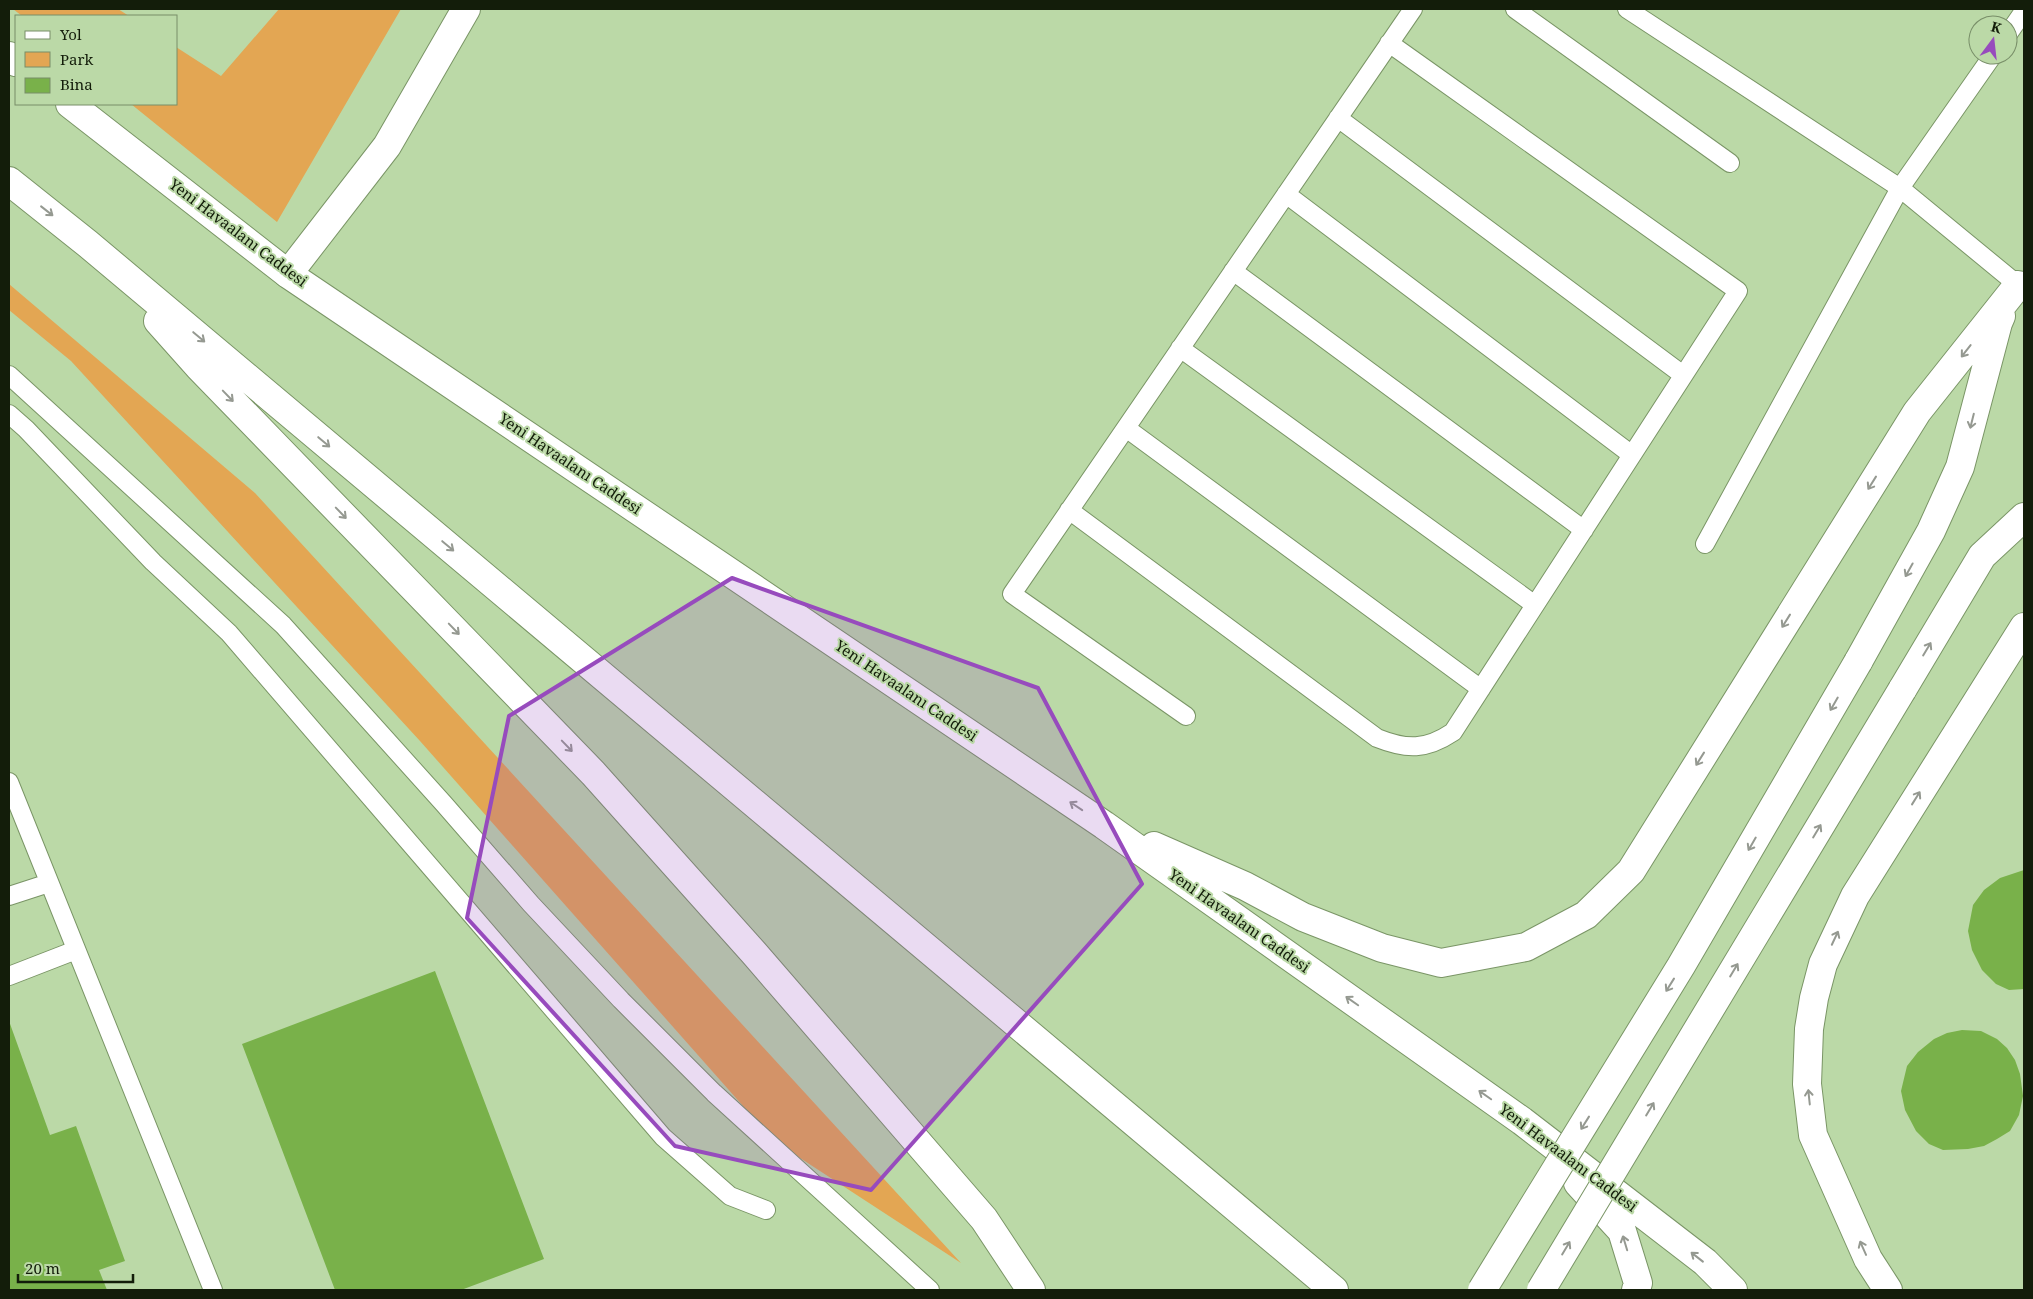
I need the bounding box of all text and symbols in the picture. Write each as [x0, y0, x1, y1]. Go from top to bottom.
legend [15, 15, 178, 105]
north arrow [1968, 15, 2018, 65]
text: K [1989, 16, 2005, 38]
text: Yol [59, 24, 82, 44]
text: Park [60, 49, 94, 69]
text: Bina [60, 74, 93, 94]
street label: Yeni Havaalanı Caddesi [165, 173, 312, 291]
one-way arrow [40, 206, 53, 217]
one-way arrow [192, 332, 205, 343]
one-way arrow [1960, 344, 1971, 357]
one-way arrow [222, 390, 234, 402]
street label: Yeni Havaalanı Caddesi [495, 407, 646, 518]
one-way arrow [1967, 413, 1976, 429]
one-way arrow [317, 436, 330, 447]
one-way arrow [1867, 476, 1877, 490]
one-way arrow [335, 506, 347, 519]
one-way arrow [441, 541, 454, 552]
one-way arrow [1904, 563, 1914, 578]
one-way arrow [1781, 614, 1791, 628]
one-way arrow [448, 623, 460, 636]
street label: Yeni Havaalanı Caddesi [831, 634, 982, 745]
one-way arrow [1922, 642, 1932, 656]
one-way arrow [1829, 696, 1839, 711]
one-way arrow [561, 740, 573, 752]
one-way arrow [1695, 752, 1705, 766]
one-way arrow [1911, 791, 1921, 805]
one-way arrow [1069, 801, 1083, 811]
one-way arrow [1813, 824, 1823, 838]
one-way arrow [1747, 837, 1757, 851]
street label: Yeni Havaalanı Caddesi [1164, 863, 1314, 977]
one-way arrow [1831, 931, 1841, 946]
one-way arrow [1729, 963, 1739, 977]
one-way arrow [1665, 977, 1675, 991]
one-way arrow [1345, 996, 1359, 1006]
one-way arrow [1804, 1089, 1814, 1105]
one-way arrow [1478, 1090, 1492, 1100]
street label: Yeni Havaalanı Caddesi [1495, 1098, 1642, 1216]
one-way arrow [1645, 1103, 1655, 1117]
one-way arrow [1579, 1115, 1589, 1129]
one-way arrow [1620, 1236, 1630, 1252]
one-way arrow [1858, 1241, 1868, 1256]
one-way arrow [1562, 1242, 1572, 1256]
one-way arrow [1691, 1251, 1704, 1262]
scale bar [18, 1252, 132, 1284]
text: 20 m [25, 1258, 60, 1278]

